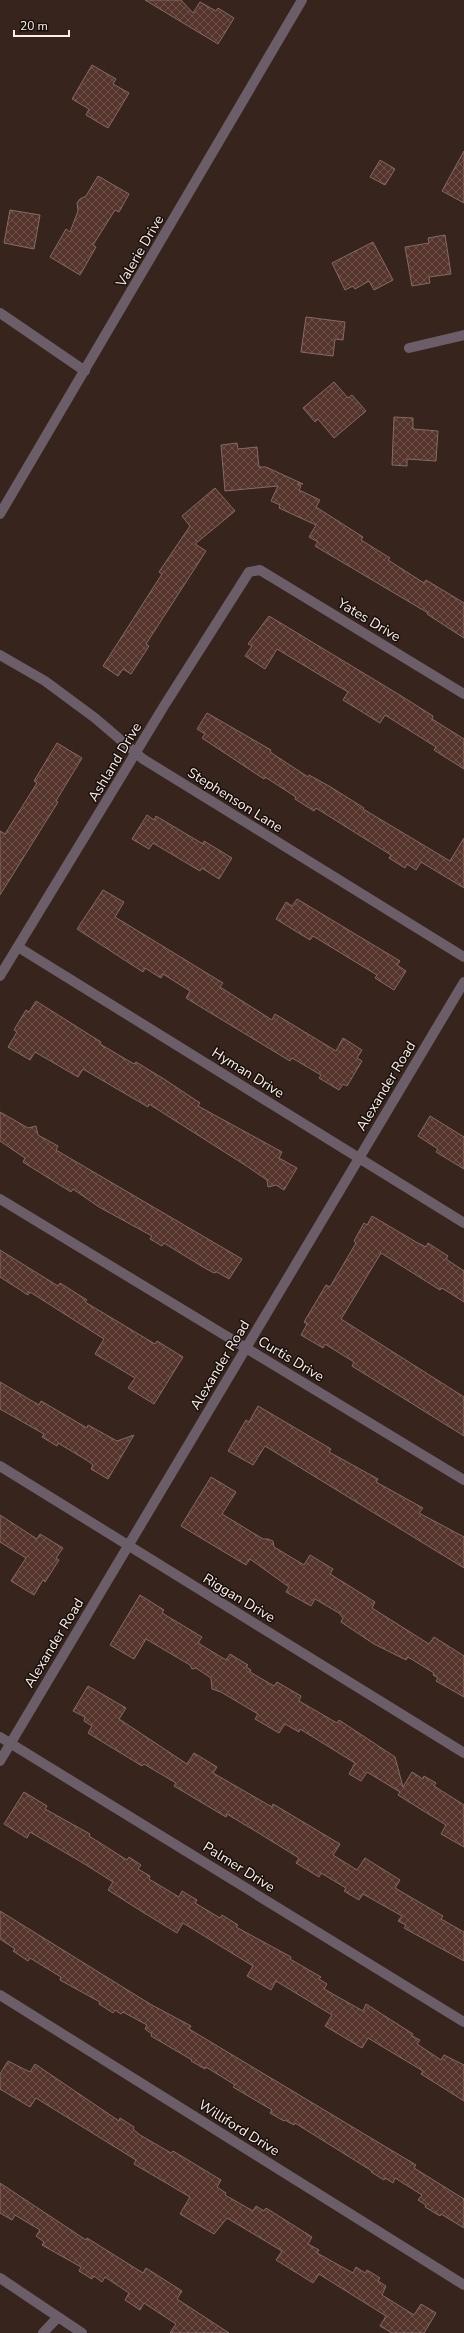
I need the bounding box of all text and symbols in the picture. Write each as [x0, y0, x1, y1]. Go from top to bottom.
scale bar [14, 12, 69, 38]
text: 20 m [20, 18, 48, 34]
street label: Valerie Drive [111, 211, 168, 291]
street label: Yates Drive [333, 593, 404, 646]
street label: Ashland Drive [84, 719, 146, 805]
street label: Stephenson Lane [184, 763, 286, 837]
street label: Alexander Road [352, 1038, 420, 1134]
street label: Hyman Drive [208, 1043, 288, 1103]
street label: Alexander Road [186, 1317, 254, 1413]
street label: Curtis Drive [254, 1332, 328, 1386]
street label: Riggan Drive [199, 1569, 279, 1627]
street label: Alexander Road [20, 1595, 88, 1691]
street label: Palmer Drive [199, 1837, 279, 1897]
street label: Williford Drive [195, 2095, 283, 2161]

